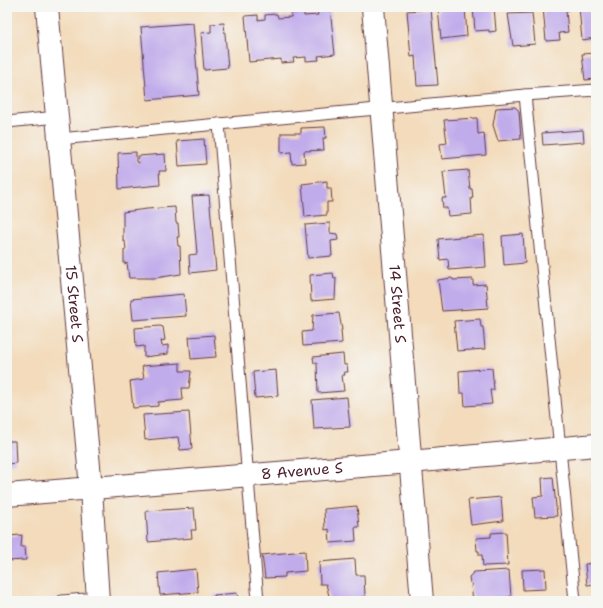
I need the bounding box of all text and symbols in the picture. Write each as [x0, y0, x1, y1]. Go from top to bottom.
street label: 15 Street S [61, 264, 88, 343]
street label: 14 Street S [384, 264, 411, 344]
street label: 8 Avenue S [260, 458, 344, 484]

